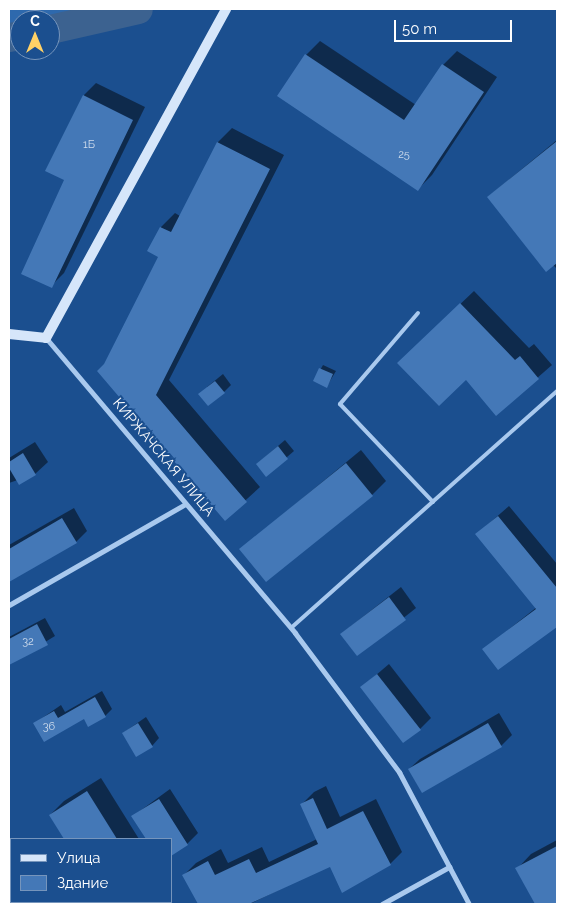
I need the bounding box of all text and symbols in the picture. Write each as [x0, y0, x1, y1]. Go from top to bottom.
north arrow [10, 10, 60, 60]
scale bar [396, 10, 514, 42]
text: С [30, 13, 40, 29]
text: 50 m [402, 20, 437, 38]
house number: 1Б [83, 138, 95, 152]
house number: 25 [398, 148, 410, 162]
street label: КИРЖАЧСКАЯ УЛИЦА [110, 395, 218, 519]
house number: 32 [22, 635, 34, 649]
house number: 36 [43, 720, 55, 734]
legend [10, 838, 172, 903]
text: Улица [57, 849, 101, 867]
text: Здание [57, 874, 108, 892]

